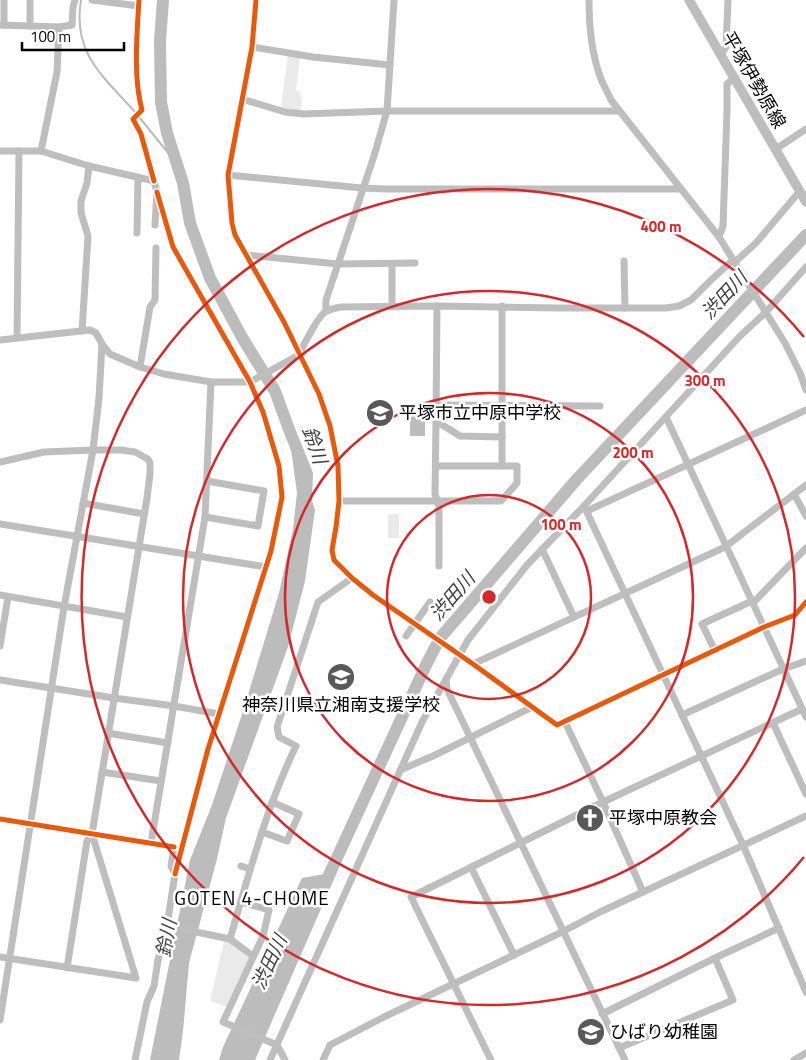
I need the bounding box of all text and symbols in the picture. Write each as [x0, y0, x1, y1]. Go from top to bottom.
scale bar [22, 20, 125, 52]
text: 100 m [30, 25, 71, 48]
street label: 平塚伊勢原線 [716, 26, 793, 133]
text: 400 m [640, 215, 682, 238]
water label: 渋田川 [694, 262, 755, 325]
text: 300 m [684, 369, 726, 392]
school or university icon: 平塚市立中原中学校 [365, 398, 395, 428]
place label: 平塚市立中原中学校 [399, 399, 561, 426]
water label: 鈴川 [296, 422, 336, 469]
text: 200 m [612, 441, 654, 464]
text: 100 m [540, 513, 582, 536]
water label: 渋田川 [422, 563, 483, 627]
centre of rings [480, 588, 498, 606]
school or university icon: 神奈川県立湘南支援学校 [326, 662, 356, 692]
place label: 神奈川県立湘南支援学校 [242, 691, 440, 718]
church icon: 平塚中原教会 [575, 803, 605, 833]
place label: 平塚中原教会 [609, 804, 717, 831]
district label: GOTEN 4-CHOME [174, 883, 330, 912]
water label: 鈴川 [148, 915, 183, 959]
water label: 渋田川 [243, 928, 295, 994]
school or university icon: ひばり幼稚園 [576, 1017, 606, 1047]
place label: ひばり幼稚園 [610, 1018, 718, 1045]

